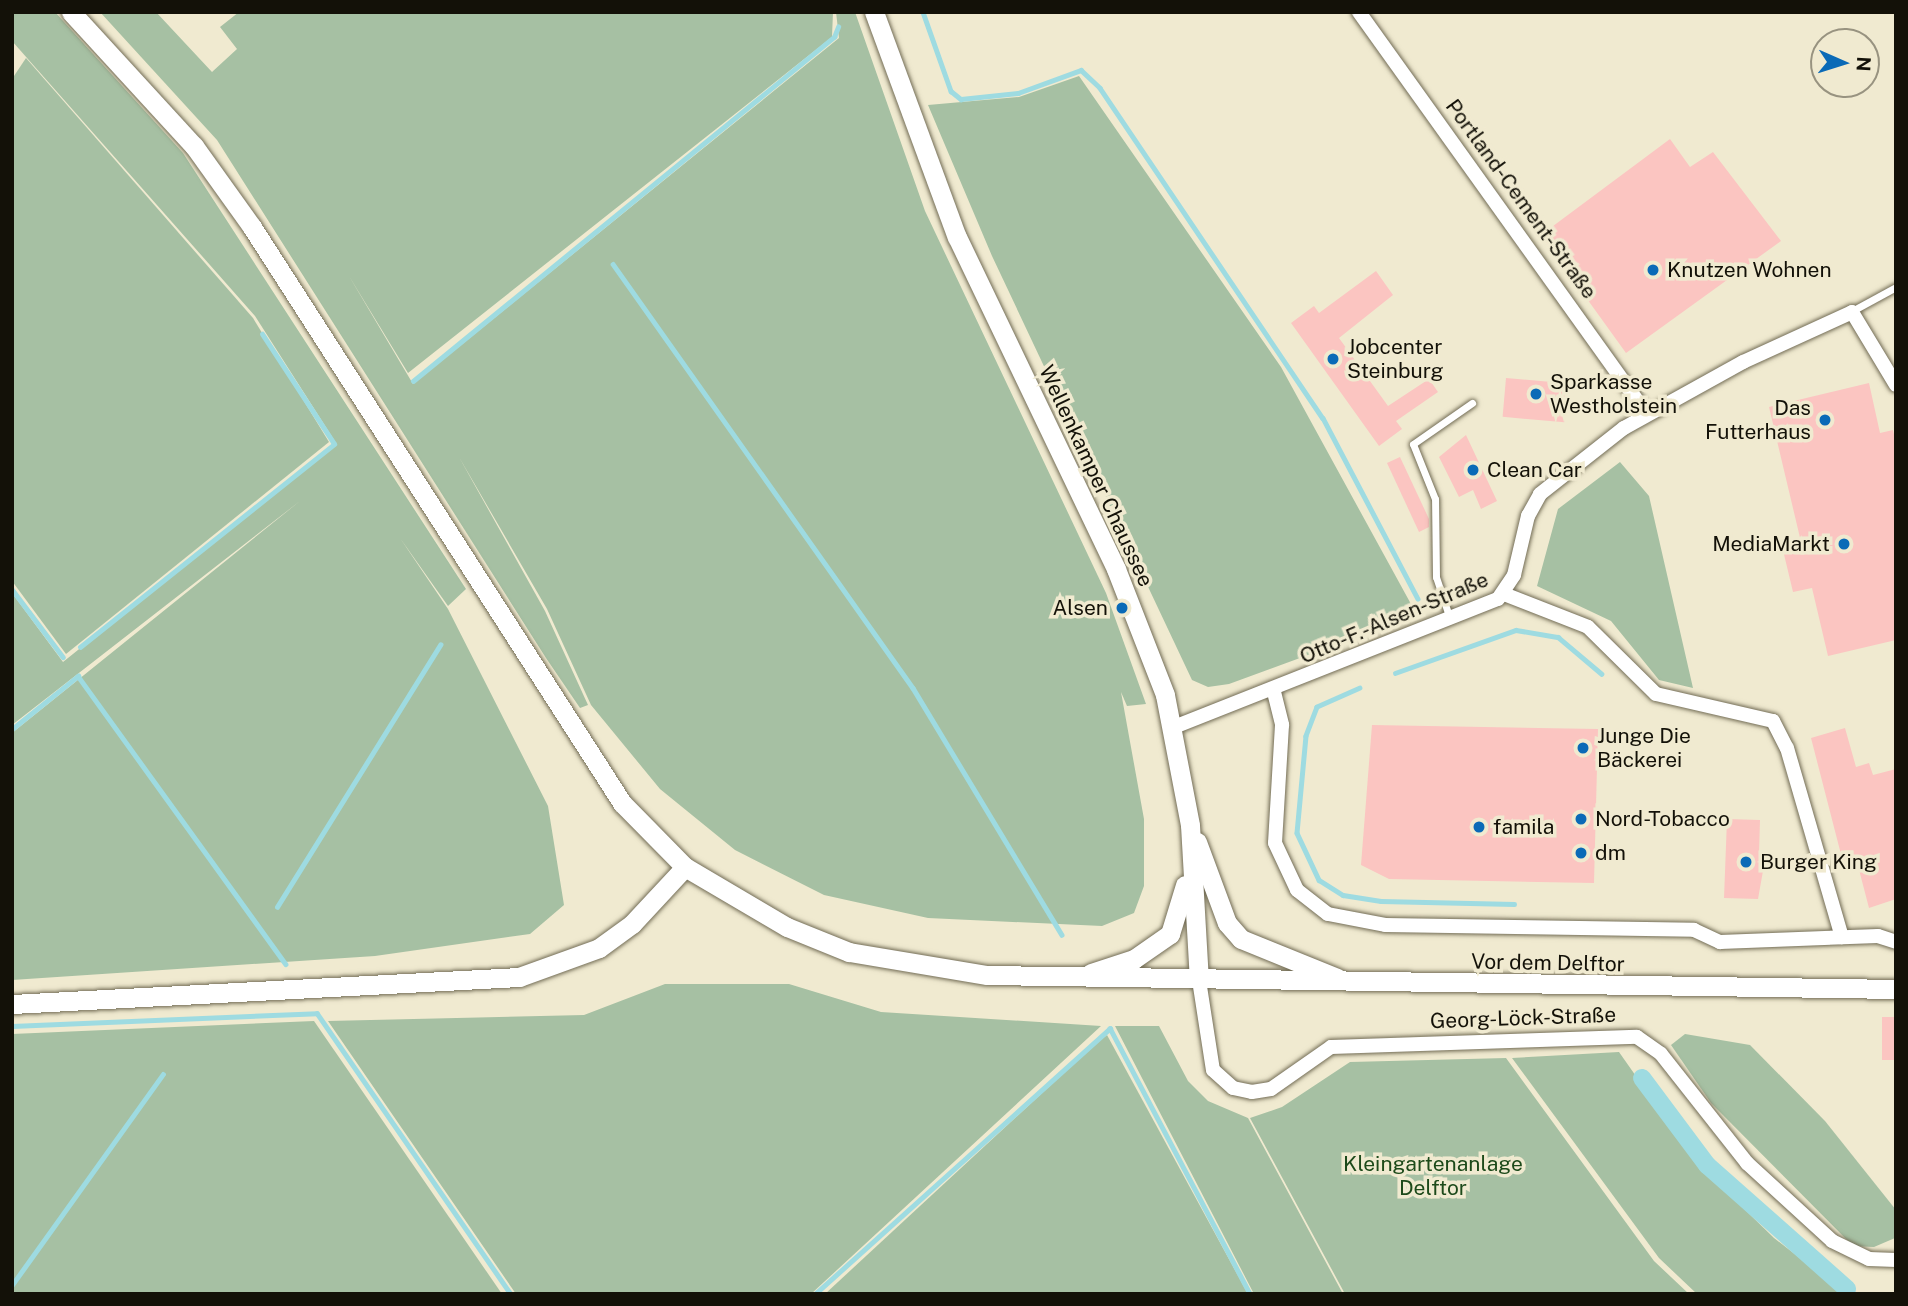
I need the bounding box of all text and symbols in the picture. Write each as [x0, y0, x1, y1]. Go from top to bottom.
north arrow [1810, 28, 1880, 98]
text: N [1853, 56, 1875, 72]
street label: Portland-Cement-Straße [1440, 94, 1602, 304]
place label: Knutzen Wohnen [1667, 257, 1832, 283]
marker: Knutzen Wohnen [1645, 262, 1661, 278]
place label: Jobcenter Steinburg [1347, 334, 1444, 384]
marker: Jobcenter Steinburg [1325, 351, 1341, 367]
street label: Wellenkamper Chaussee [1034, 361, 1158, 591]
place label: Sparkasse Westholstein [1550, 369, 1677, 419]
marker: Sparkasse Westholstein [1528, 386, 1544, 402]
place label: Das Futterhaus [1705, 395, 1811, 445]
marker: Das Futterhaus [1817, 412, 1833, 428]
place label: Clean Car [1487, 457, 1582, 483]
marker: Clean Car [1465, 462, 1481, 478]
place label: MediaMarkt [1712, 531, 1830, 557]
marker: MediaMarkt [1836, 536, 1852, 552]
street label: Otto-F.-Alsen-Straße [1296, 567, 1492, 669]
place label: Alsen [1052, 595, 1108, 621]
marker: Alsen [1114, 600, 1130, 616]
place label: Junge Die Bäckerei [1597, 723, 1691, 773]
marker: Junge Die Bäckerei [1575, 740, 1591, 756]
place label: Nord-Tobacco [1595, 806, 1730, 832]
marker: Nord-Tobacco [1573, 811, 1589, 827]
place label: famila [1493, 814, 1554, 840]
marker: famila [1471, 819, 1487, 835]
place label: dm [1595, 840, 1626, 866]
marker: dm [1573, 845, 1589, 861]
place label: Burger King [1760, 849, 1877, 875]
marker: Burger King [1738, 854, 1754, 870]
street label: Vor dem Delftor [1471, 949, 1625, 977]
street label: Georg-Löck-Straße [1430, 1002, 1616, 1034]
park label: Kleingartenanlage Delftor [1343, 1151, 1523, 1201]

